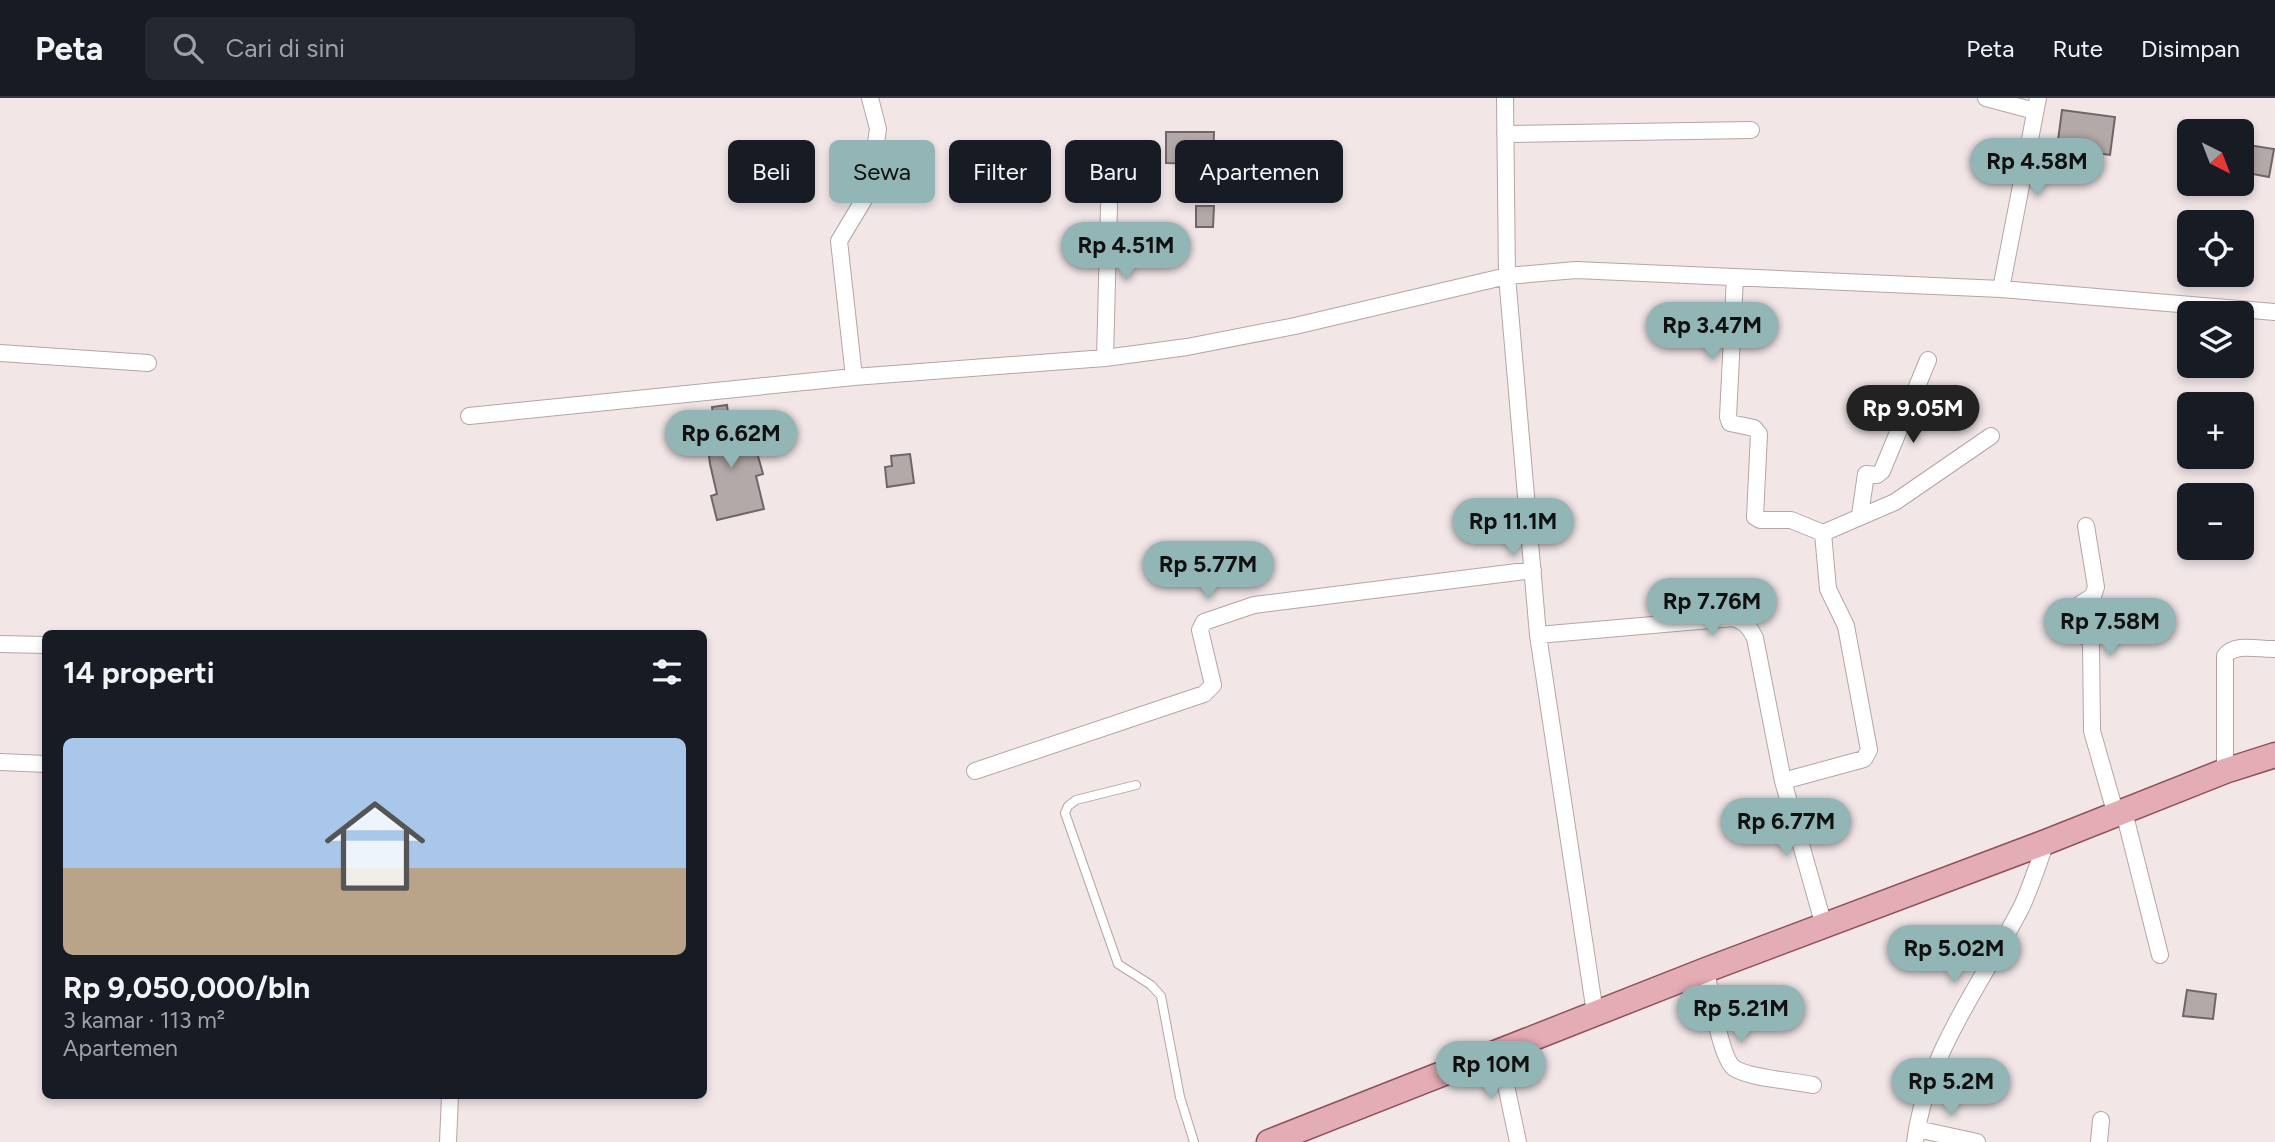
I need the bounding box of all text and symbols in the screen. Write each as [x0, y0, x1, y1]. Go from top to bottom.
search box [145, 17, 635, 80]
text: Peta [35, 29, 103, 68]
icon: search [169, 29, 207, 67]
text: Cari di sini [225, 32, 345, 64]
text: Peta [1966, 34, 2014, 63]
text: Rute [2052, 34, 2103, 63]
text: Disimpan [2141, 34, 2240, 63]
north arrow [2177, 119, 2254, 196]
map controls [2177, 119, 2254, 560]
pin: Rp 4.58M [1965, 139, 2109, 198]
chip: Beli [728, 140, 815, 203]
chip: Sewa [829, 140, 935, 203]
chip: Filter [949, 140, 1051, 203]
chip: Baru [1065, 140, 1161, 203]
chip: Apartemen [1175, 140, 1343, 203]
text: Rp 4.58M [1986, 147, 2088, 175]
button: locate [2177, 210, 2254, 287]
pin: Rp 4.51M [1054, 222, 1198, 282]
text: Rp 4.51M [1077, 231, 1175, 259]
button: layers [2177, 301, 2254, 378]
pin: Rp 3.47M [1640, 302, 1784, 362]
text: Rp 3.47M [1662, 311, 1762, 339]
pin: Rp 9.05M [1841, 386, 1985, 445]
button: + [2177, 392, 2254, 469]
text: Rp 9.05M [1862, 394, 1964, 422]
pin: Rp 6.62M [659, 410, 803, 470]
text: Rp 6.62M [681, 419, 781, 447]
button: − [2177, 483, 2254, 560]
pin: Rp 11.1M [1441, 498, 1585, 558]
text: Rp 11.1M [1469, 507, 1557, 535]
pin: Rp 5.77M [1136, 542, 1280, 601]
text: Rp 5.77M [1159, 550, 1257, 578]
pin: Rp 7.76M [1640, 578, 1784, 638]
text: Rp 7.76M [1663, 587, 1761, 615]
pin: Rp 7.58M [2038, 598, 2182, 658]
text: Rp 7.58M [2060, 607, 2160, 635]
icon: filters [648, 653, 686, 691]
text: 14 properti [63, 654, 215, 691]
icon: home [312, 783, 438, 909]
pin: Rp 6.77M [1714, 798, 1858, 858]
text: Rp 6.77M [1737, 807, 1835, 835]
pin: Rp 5.02M [1882, 926, 2026, 985]
text: Rp 5.02M [1903, 934, 2005, 962]
text: Rp 9,050,000/bln [63, 969, 310, 1006]
pin: Rp 5.21M [1669, 986, 1813, 1045]
text: Rp 5.21M [1693, 994, 1789, 1022]
text: 3 kamar · 113 m² [63, 1006, 225, 1034]
text: Apartemen [63, 1034, 178, 1062]
pin: Rp 10M [1434, 1042, 1548, 1101]
text: Rp 10M [1452, 1050, 1530, 1078]
pin: Rp 5.2M [1886, 1058, 2016, 1118]
text: Rp 5.2M [1908, 1067, 1994, 1095]

